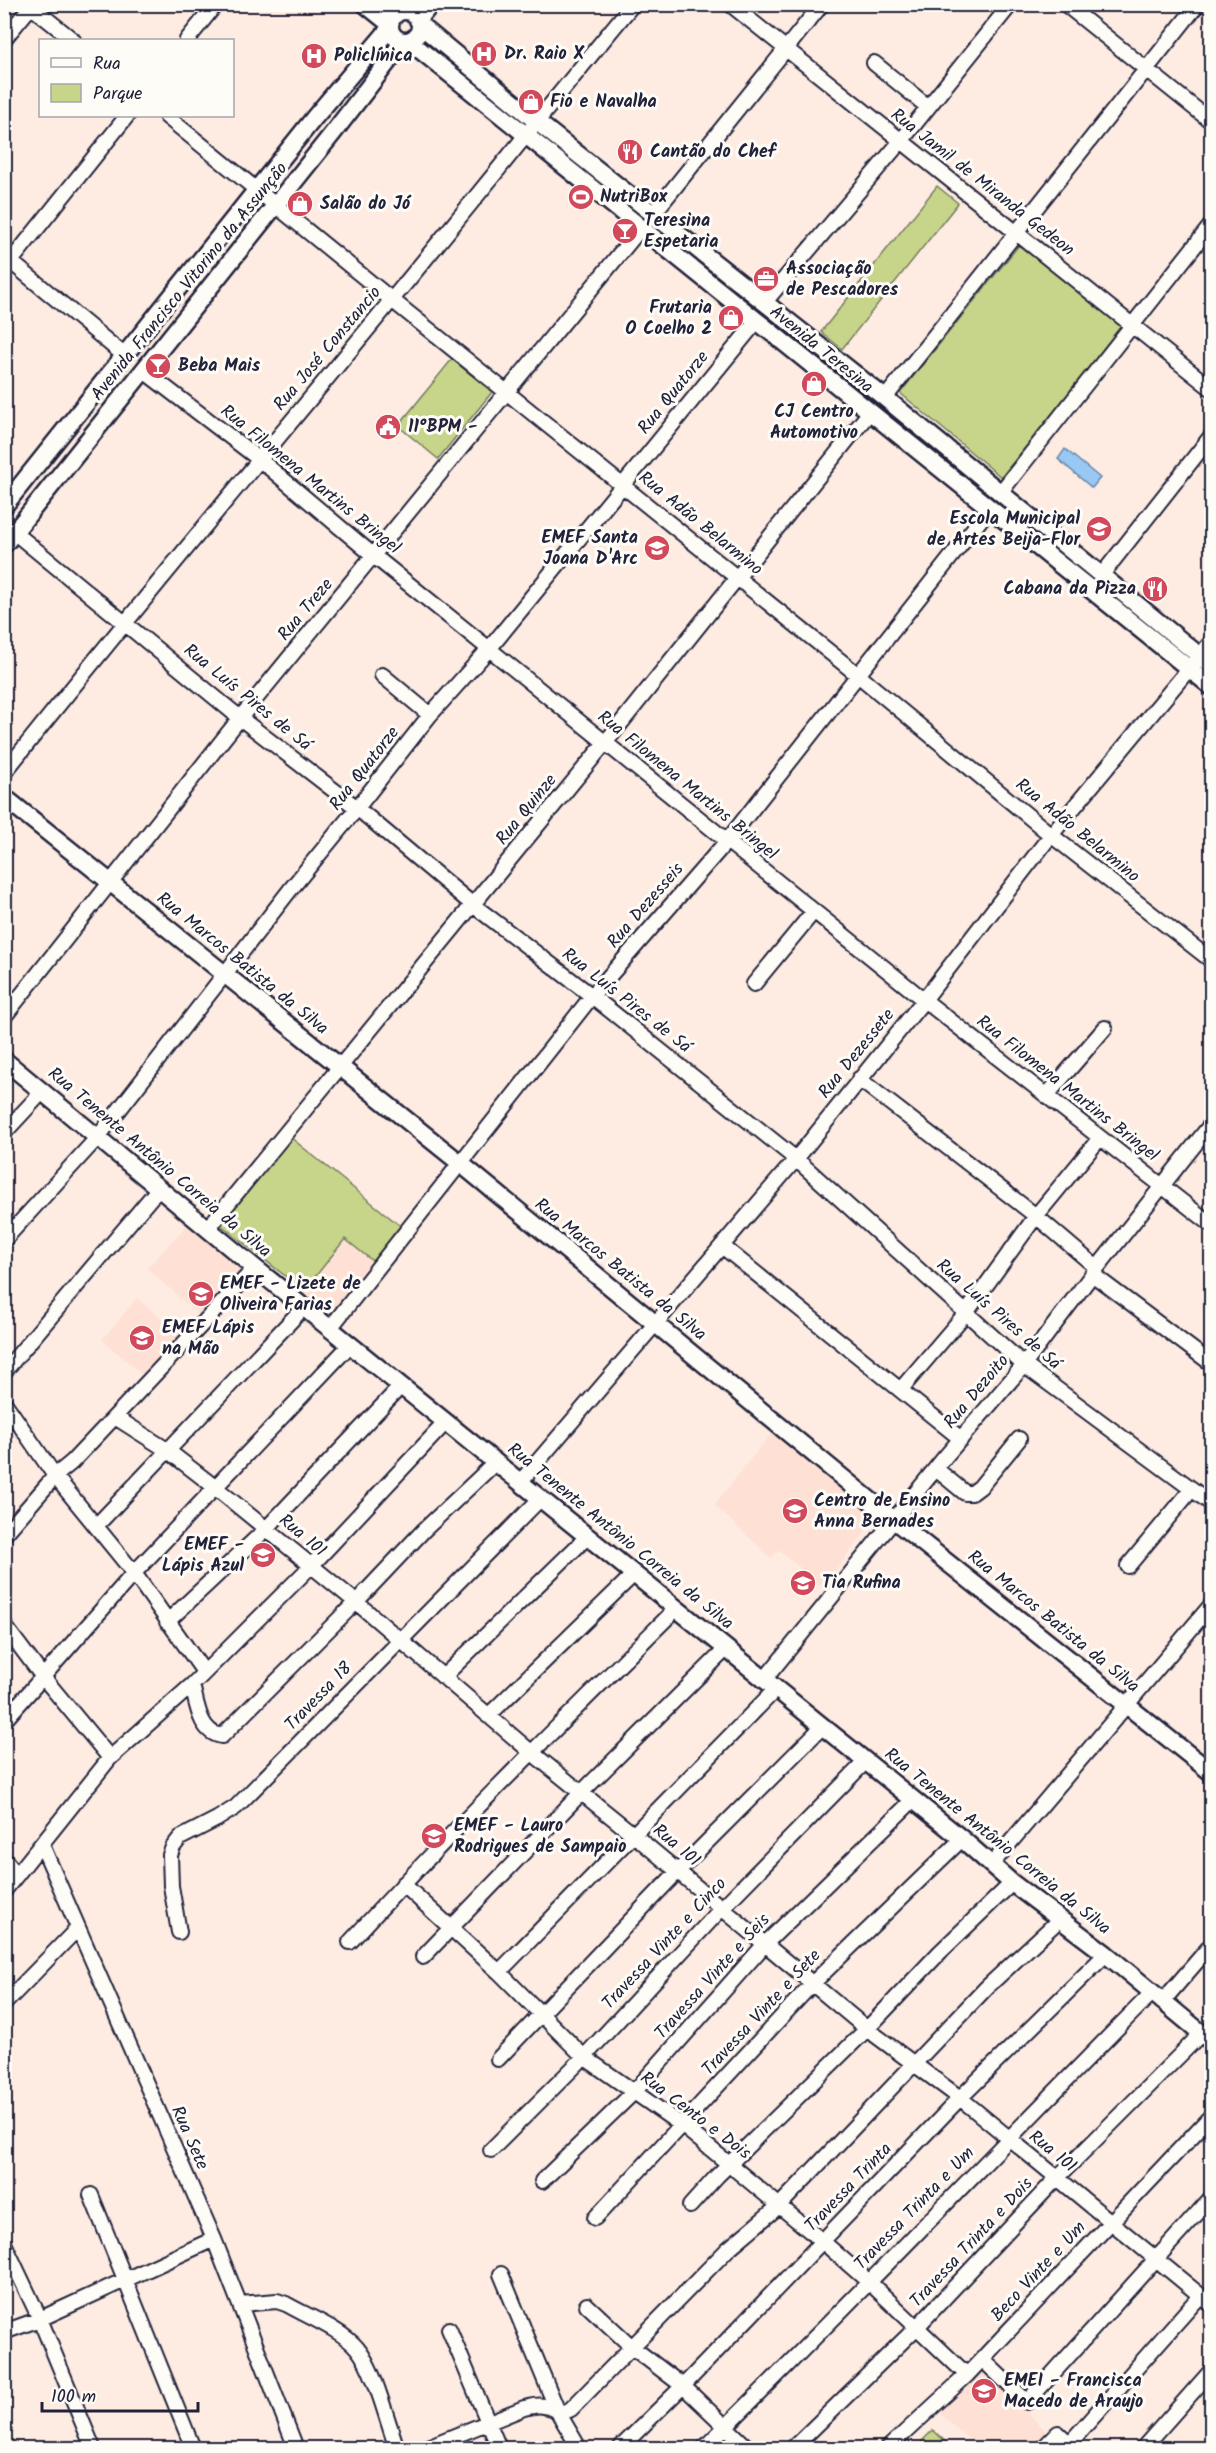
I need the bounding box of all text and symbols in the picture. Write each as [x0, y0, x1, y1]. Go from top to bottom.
legend [39, 39, 234, 117]
hospital icon: Dr. Raio X [469, 39, 499, 69]
place label: Dr. Raio X [504, 40, 586, 69]
hospital icon: Policlínica [299, 41, 329, 71]
place label: Policlínica [334, 42, 412, 71]
text: Rua [93, 50, 121, 79]
text: Parque [93, 80, 142, 109]
shop icon: Fio e Navalha [516, 87, 546, 117]
place label: Fio e Navalha [550, 88, 657, 117]
street label: Rua Jamil de Miranda Gedeon [884, 102, 1080, 264]
restaurant icon: Cantão do Chef [615, 137, 645, 167]
place label: Cantão do Chef [650, 138, 778, 167]
street label: Avenida Francisco Vitorino da Assunção [84, 156, 296, 408]
sports icon: NutriBox [566, 182, 596, 212]
place label: NutriBox [600, 183, 668, 212]
shop icon: Salão do Jó [285, 189, 315, 219]
place label: Salão do Jó [320, 190, 412, 219]
place label: Teresina Espetaria [644, 207, 718, 257]
bar icon: Teresina Espetaria [610, 216, 640, 246]
place label: Associação de Pescadores [786, 255, 899, 305]
office icon: Associação de Pescadores [751, 264, 781, 294]
street label: Rua José Constancio [267, 280, 389, 418]
place label: Frutaria O Coelho 2 [625, 294, 712, 344]
street label: Avenida Teresina [763, 299, 879, 401]
shop icon: Frutaria O Coelho 2 [716, 303, 746, 333]
street label: Rua Quatorze [631, 345, 717, 441]
bar icon: Beba Mais [143, 351, 173, 381]
place label: Beba Mais [178, 352, 261, 381]
shop icon: CJ Centro Automotivo [799, 369, 829, 399]
street label: Rua Filomena Martins Bringel [213, 398, 407, 563]
place label: CJ Centro Automotivo [770, 398, 858, 448]
public building icon: 11°BPM - [373, 412, 403, 442]
place label: 11°BPM - [408, 413, 478, 442]
street label: Rua Adão Belarmino [631, 464, 769, 584]
place label: Escola Municipal de Artes Beija-Flor [927, 505, 1081, 555]
school or university icon: Escola Municipal de Artes Beija-Flor [1084, 514, 1114, 544]
place label: EMEF Santa Joana D'Arc [541, 524, 638, 574]
school or university icon: EMEF Santa Joana D'Arc [642, 533, 672, 563]
street label: Rua Treze [271, 572, 341, 648]
restaurant icon: Cabana da Pizza [1140, 574, 1170, 604]
place label: Cabana da Pizza [1003, 575, 1136, 604]
street label: Rua Luís Pires de Sá [177, 637, 319, 760]
street label: Rua Filomena Martins Bringel [590, 704, 784, 869]
street label: Rua Quatorze [323, 720, 407, 818]
street label: Rua Quinze [489, 768, 565, 852]
street label: Rua Adão Belarmino [1008, 771, 1146, 891]
street label: Rua Dezesseis [600, 856, 692, 955]
street label: Rua Marcos Batista da Silva [149, 885, 335, 1043]
street label: Rua Luís Pires de Sá [555, 941, 698, 1062]
street label: Rua Dezessete [811, 1002, 903, 1106]
street label: Rua Filomena Martins Bringel [969, 1008, 1165, 1170]
street label: Rua Tenente Antônio Correia da Silva [41, 1060, 277, 1266]
street label: Rua Marcos Batista da Silva [527, 1191, 713, 1349]
street label: Rua Luís Pires de Sá [929, 1252, 1068, 1379]
place label: EMEF - Lizete de Oliveira Farias [220, 1270, 361, 1320]
school or university icon: EMEF - Lizete de Oliveira Farias [186, 1279, 216, 1309]
place label: EMEF Lápis na Mão [162, 1314, 255, 1364]
school or university icon: EMEF Lápis na Mão [127, 1323, 157, 1353]
street label: Rua Dezoito [937, 1348, 1017, 1436]
street label: Rua Tenente Antônio Correia da Silva [500, 1436, 740, 1638]
place label: Centro de Ensino Anna Bernades [814, 1487, 950, 1537]
school or university icon: Centro de Ensino Anna Bernades [780, 1496, 810, 1526]
street label: Rua 101 [272, 1507, 332, 1565]
place label: EMEF - Lápis Azul [162, 1531, 244, 1581]
school or university icon: EMEF - Lápis Azul [248, 1540, 278, 1570]
street label: Rua Marcos Batista da Silva [960, 1543, 1146, 1701]
school or university icon: Tia Rufina [788, 1568, 818, 1598]
place label: Tia Rufina [822, 1569, 901, 1598]
street label: Travessa 18 [278, 1655, 360, 1738]
street label: Rua Tenente Antônio Correia da Silva [877, 1741, 1117, 1943]
place label: EMEF - Lauro Rodrigues de Sampaio [454, 1812, 626, 1862]
street label: Rua 101 [646, 1817, 706, 1875]
school or university icon: EMEF - Lauro Rodrigues de Sampaio [419, 1821, 449, 1851]
street label: Travessa Vinte e Cinco [596, 1871, 734, 2017]
street label: Travessa Vinte e Seis [648, 1907, 778, 2047]
street label: Travessa Vinte e Sete [695, 1943, 829, 2083]
street label: Rua Cento e Dois [633, 2064, 757, 2168]
street label: Rua Sete [162, 2101, 216, 2175]
street label: Rua 101 [1021, 2123, 1083, 2181]
street label: Travessa Trinta [798, 2136, 900, 2240]
street label: Travessa Trinta e Um [848, 2140, 982, 2278]
street label: Travessa Trinta e Dois [903, 2171, 1041, 2315]
street label: Beco Vinte e Um [984, 2215, 1094, 2329]
place label: EMEI - Francisca Macedo de Araujo [1004, 2367, 1143, 2417]
scale bar [42, 2375, 198, 2413]
school or university icon: EMEI - Francisca Macedo de Araujo [969, 2376, 999, 2406]
text: 100 m [51, 2383, 96, 2412]

